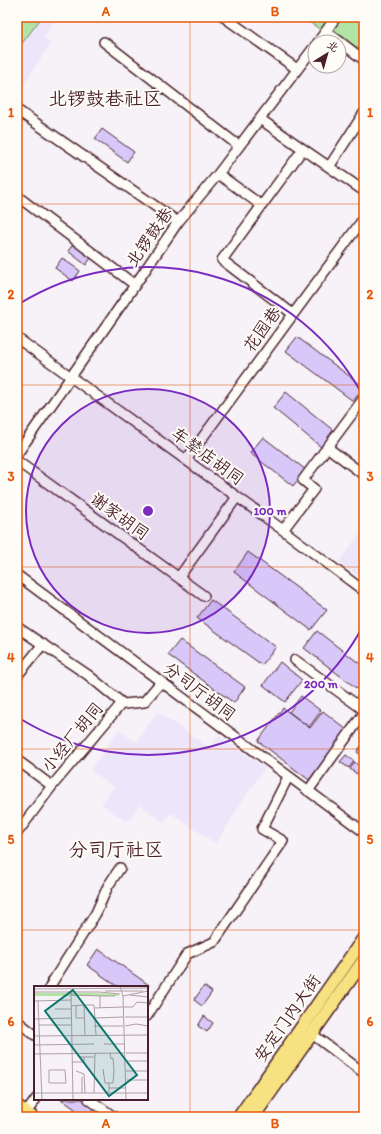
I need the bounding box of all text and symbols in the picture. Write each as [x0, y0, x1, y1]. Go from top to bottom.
text: A [101, 4, 111, 19]
text: B [271, 4, 280, 19]
north arrow [307, 34, 347, 74]
text: 北 [324, 38, 341, 55]
district label: 北锣鼓巷社区 [48, 87, 162, 110]
text: 1 [8, 105, 14, 120]
text: 1 [367, 105, 373, 120]
street label: 北锣鼓巷 [121, 203, 177, 271]
text: 2 [8, 287, 15, 302]
text: 2 [367, 287, 374, 302]
street label: 花园巷 [239, 302, 286, 356]
street label: 车辇店胡同 [168, 423, 248, 489]
text: 3 [7, 469, 15, 484]
text: 3 [366, 469, 374, 484]
street label: 谢家胡同 [87, 488, 153, 544]
centre of rings [141, 504, 155, 518]
text: 100 m [253, 504, 287, 518]
text: 4 [7, 650, 15, 665]
text: 4 [366, 650, 374, 665]
street label: 分司厅胡同 [160, 657, 240, 725]
text: 200 m [304, 677, 339, 691]
street label: 小经厂胡同 [37, 698, 107, 776]
text: 5 [8, 832, 15, 847]
text: 5 [367, 832, 374, 847]
district label: 分司厅社区 [68, 838, 164, 861]
street label: 安定门内大街 [250, 970, 324, 1066]
inset map [34, 986, 148, 1100]
text: 6 [8, 1014, 15, 1029]
text: 6 [367, 1014, 374, 1029]
text: A [101, 1116, 111, 1131]
text: B [271, 1116, 280, 1131]

